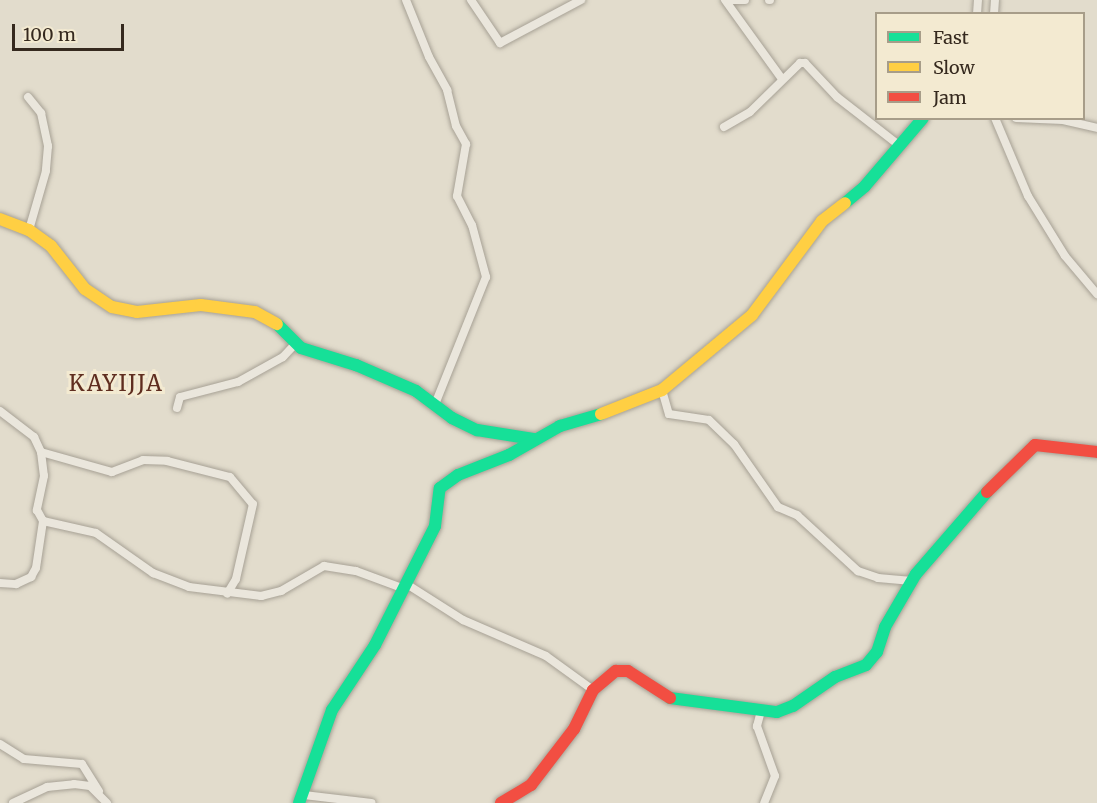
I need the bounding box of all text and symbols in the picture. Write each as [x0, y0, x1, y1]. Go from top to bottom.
scale bar [15, 12, 128, 50]
legend [875, 12, 1085, 120]
text: 100 m [23, 23, 76, 46]
text: Fast [933, 26, 969, 49]
text: Slow [933, 56, 975, 79]
text: Jam [933, 86, 967, 109]
district label: KAYIJJA [69, 371, 163, 397]

